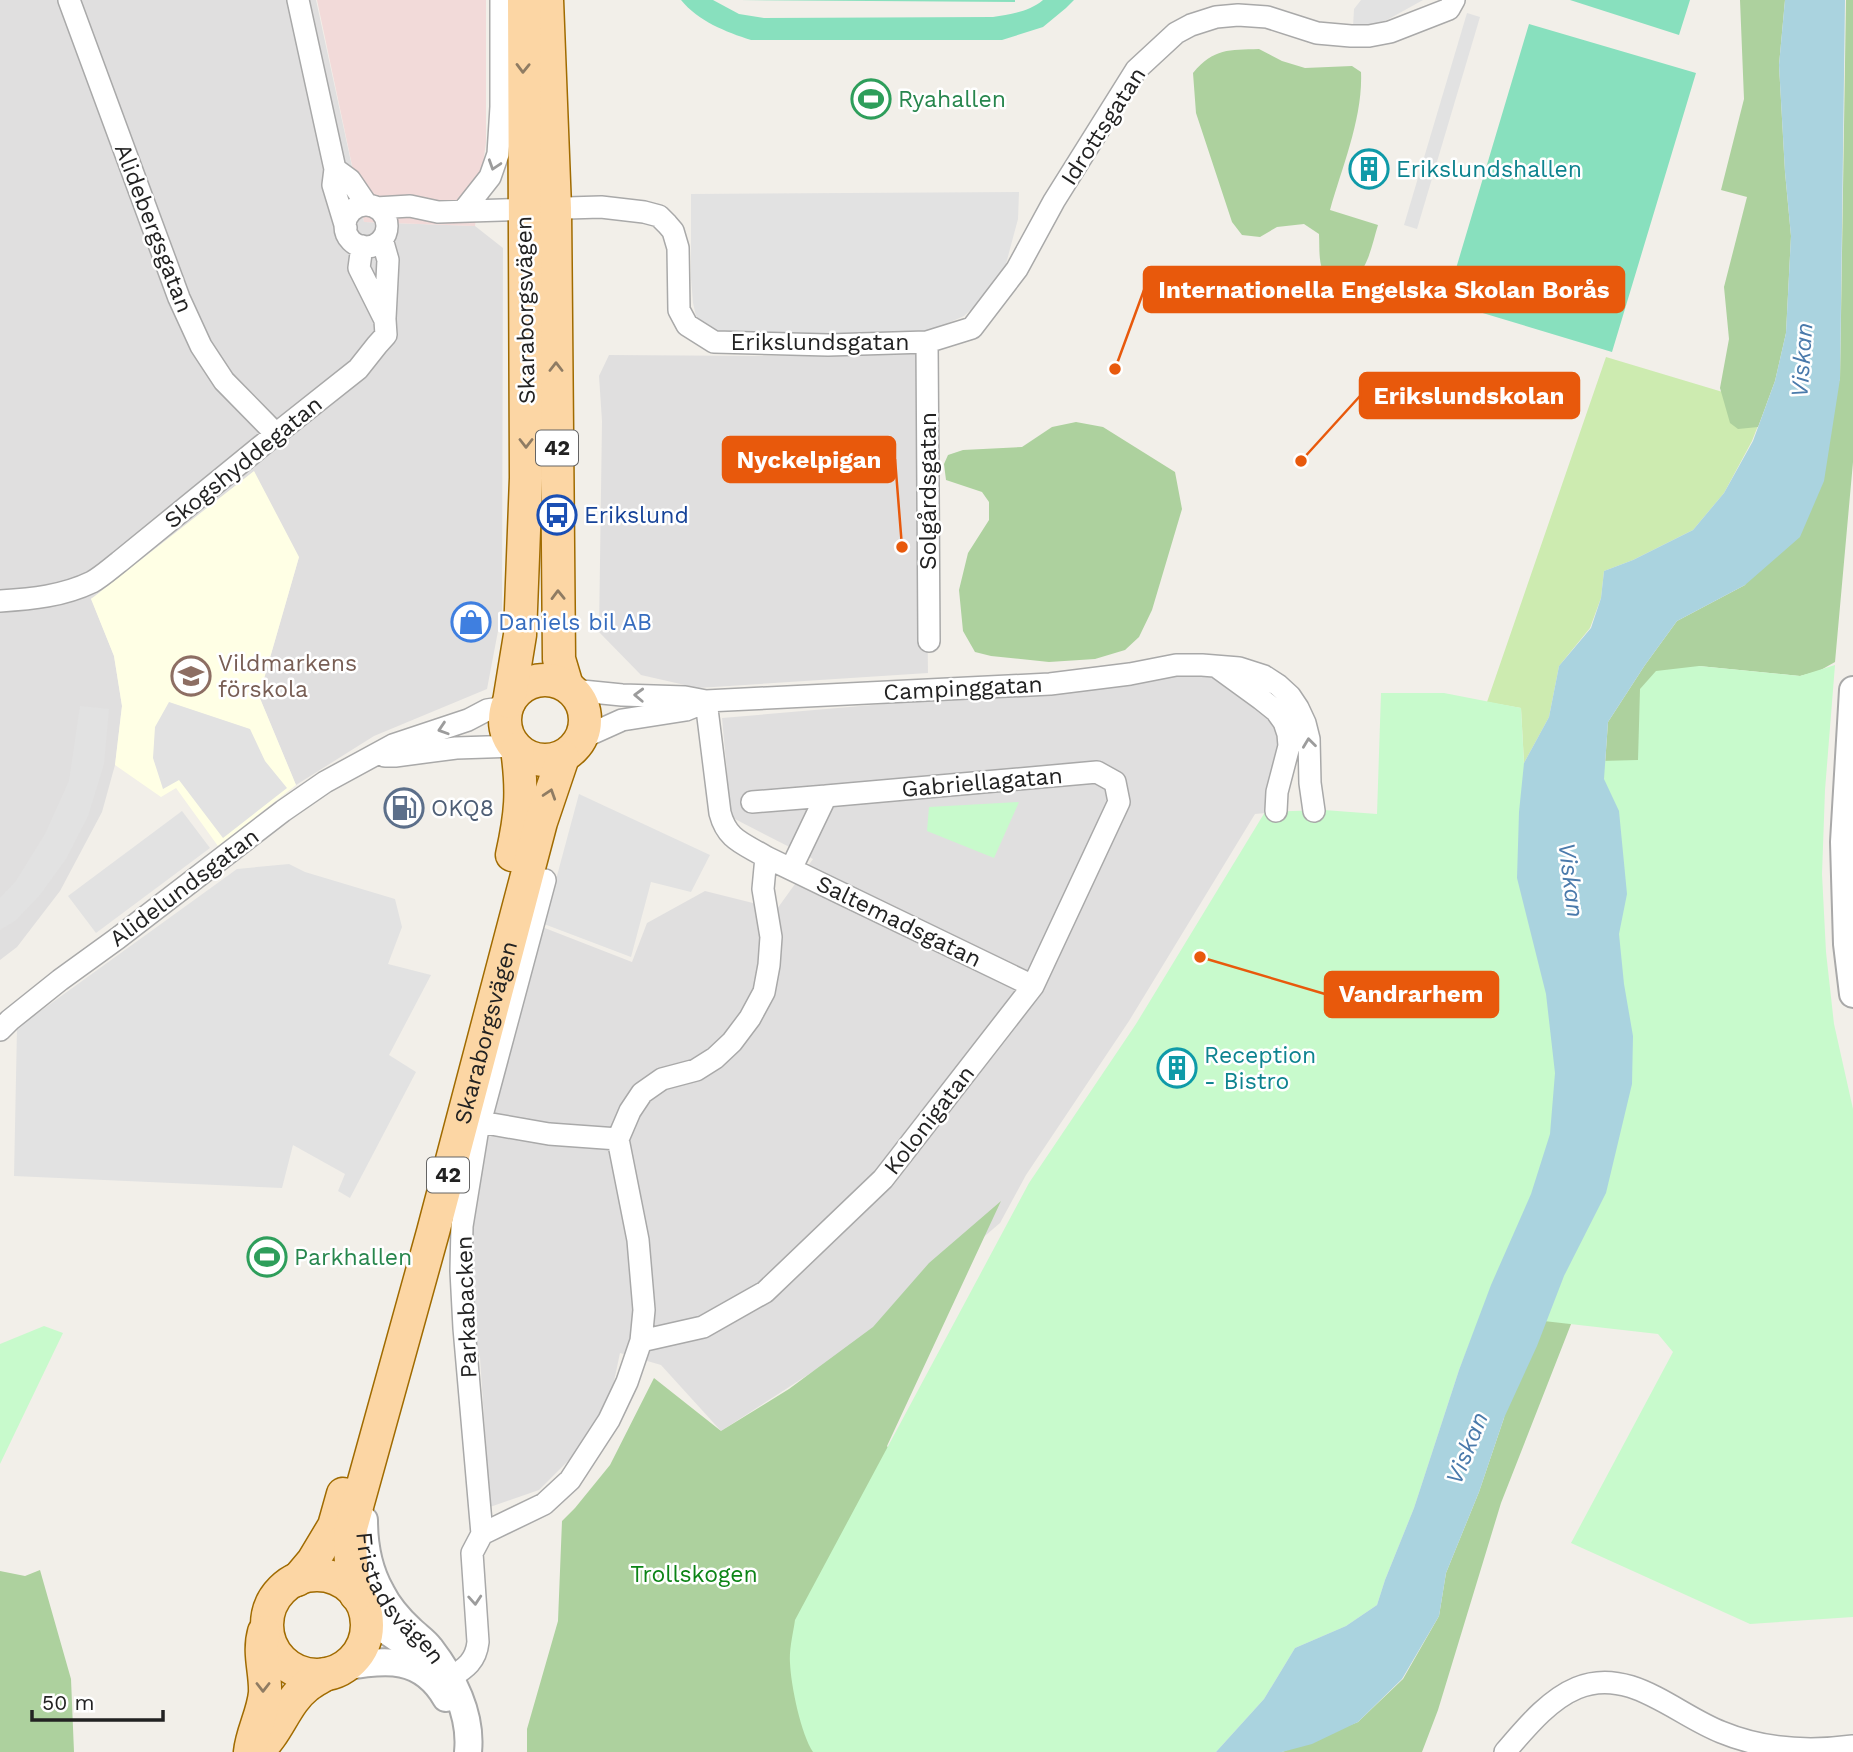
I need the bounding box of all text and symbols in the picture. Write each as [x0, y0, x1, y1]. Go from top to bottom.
street label: Idrottsgatan [1055, 62, 1152, 190]
one-way arrow [515, 63, 531, 74]
sports icon: Ryahallen [850, 78, 892, 120]
place label: Ryahallen [898, 86, 1006, 113]
street label: Alidebergsgatan [109, 140, 198, 316]
building icon: Erikslundshallen [1348, 148, 1390, 190]
place label: Erikslundshallen [1396, 156, 1582, 183]
one-way arrow [488, 159, 502, 171]
street label: Skaraborgsvägen [510, 216, 541, 404]
callout: Internationella Engelska Skolan Borås [1144, 267, 1624, 312]
text: Internationella Engelska Skolan Borås [1158, 276, 1610, 304]
water label: Viskan [1785, 321, 1819, 399]
street label: Erikslundsgatan [731, 329, 909, 356]
one-way arrow [548, 361, 564, 372]
callout: Erikslundskolan [1360, 373, 1579, 418]
text: Erikslundskolan [1374, 382, 1564, 410]
street label: Skogshyddegatan [159, 391, 328, 534]
street label: Solgårdsgatan [915, 412, 942, 570]
road number: 42 [536, 430, 578, 466]
callout: Nyckelpigan [723, 437, 895, 482]
one-way arrow [518, 438, 534, 448]
text: Nyckelpigan [737, 446, 881, 474]
bus stop icon: Erikslund [536, 494, 578, 536]
place label: Erikslund [584, 502, 689, 529]
one-way arrow [550, 589, 566, 599]
shop icon: Daniels bil AB [450, 601, 492, 643]
place label: Daniels bil AB [498, 609, 652, 636]
place label: Vildmarkens förskola [218, 650, 357, 703]
school or university icon: Vildmarkens förskola [170, 655, 212, 697]
street label: Campinggatan [883, 671, 1043, 706]
one-way arrow [633, 688, 644, 703]
one-way arrow [437, 720, 449, 735]
one-way arrow [1301, 737, 1316, 749]
street label: Gabriellagatan [900, 762, 1064, 803]
fuel station icon: OKQ8 [383, 787, 425, 829]
one-way arrow [542, 788, 556, 801]
place label: OKQ8 [431, 795, 494, 822]
street label: Alidelundsgatan [104, 823, 264, 952]
water label: Viskan [1553, 841, 1589, 919]
street label: Saltemadsgatan [812, 870, 986, 973]
street label: Skaraborgsvägen [449, 938, 523, 1127]
callout: Vandrarhem [1325, 972, 1498, 1017]
text: Vandrarhem [1339, 980, 1483, 1008]
place label: Reception - Bistro [1204, 1042, 1316, 1095]
building icon: Reception - Bistro [1156, 1047, 1198, 1089]
street label: Kolonigatan [878, 1060, 980, 1180]
road number: 42 [427, 1158, 469, 1192]
street label: Parkabacken [451, 1235, 482, 1379]
sports icon: Parkhallen [246, 1236, 288, 1278]
place label: Parkhallen [294, 1244, 412, 1271]
water label: Viskan [1440, 1408, 1494, 1488]
street label: Fristadsvägen [350, 1531, 450, 1669]
park label: Trollskogen [630, 1561, 758, 1588]
one-way arrow [467, 1595, 482, 1606]
scale bar [32, 1678, 163, 1722]
one-way arrow [255, 1682, 271, 1693]
text: 50 m [42, 1690, 94, 1715]

